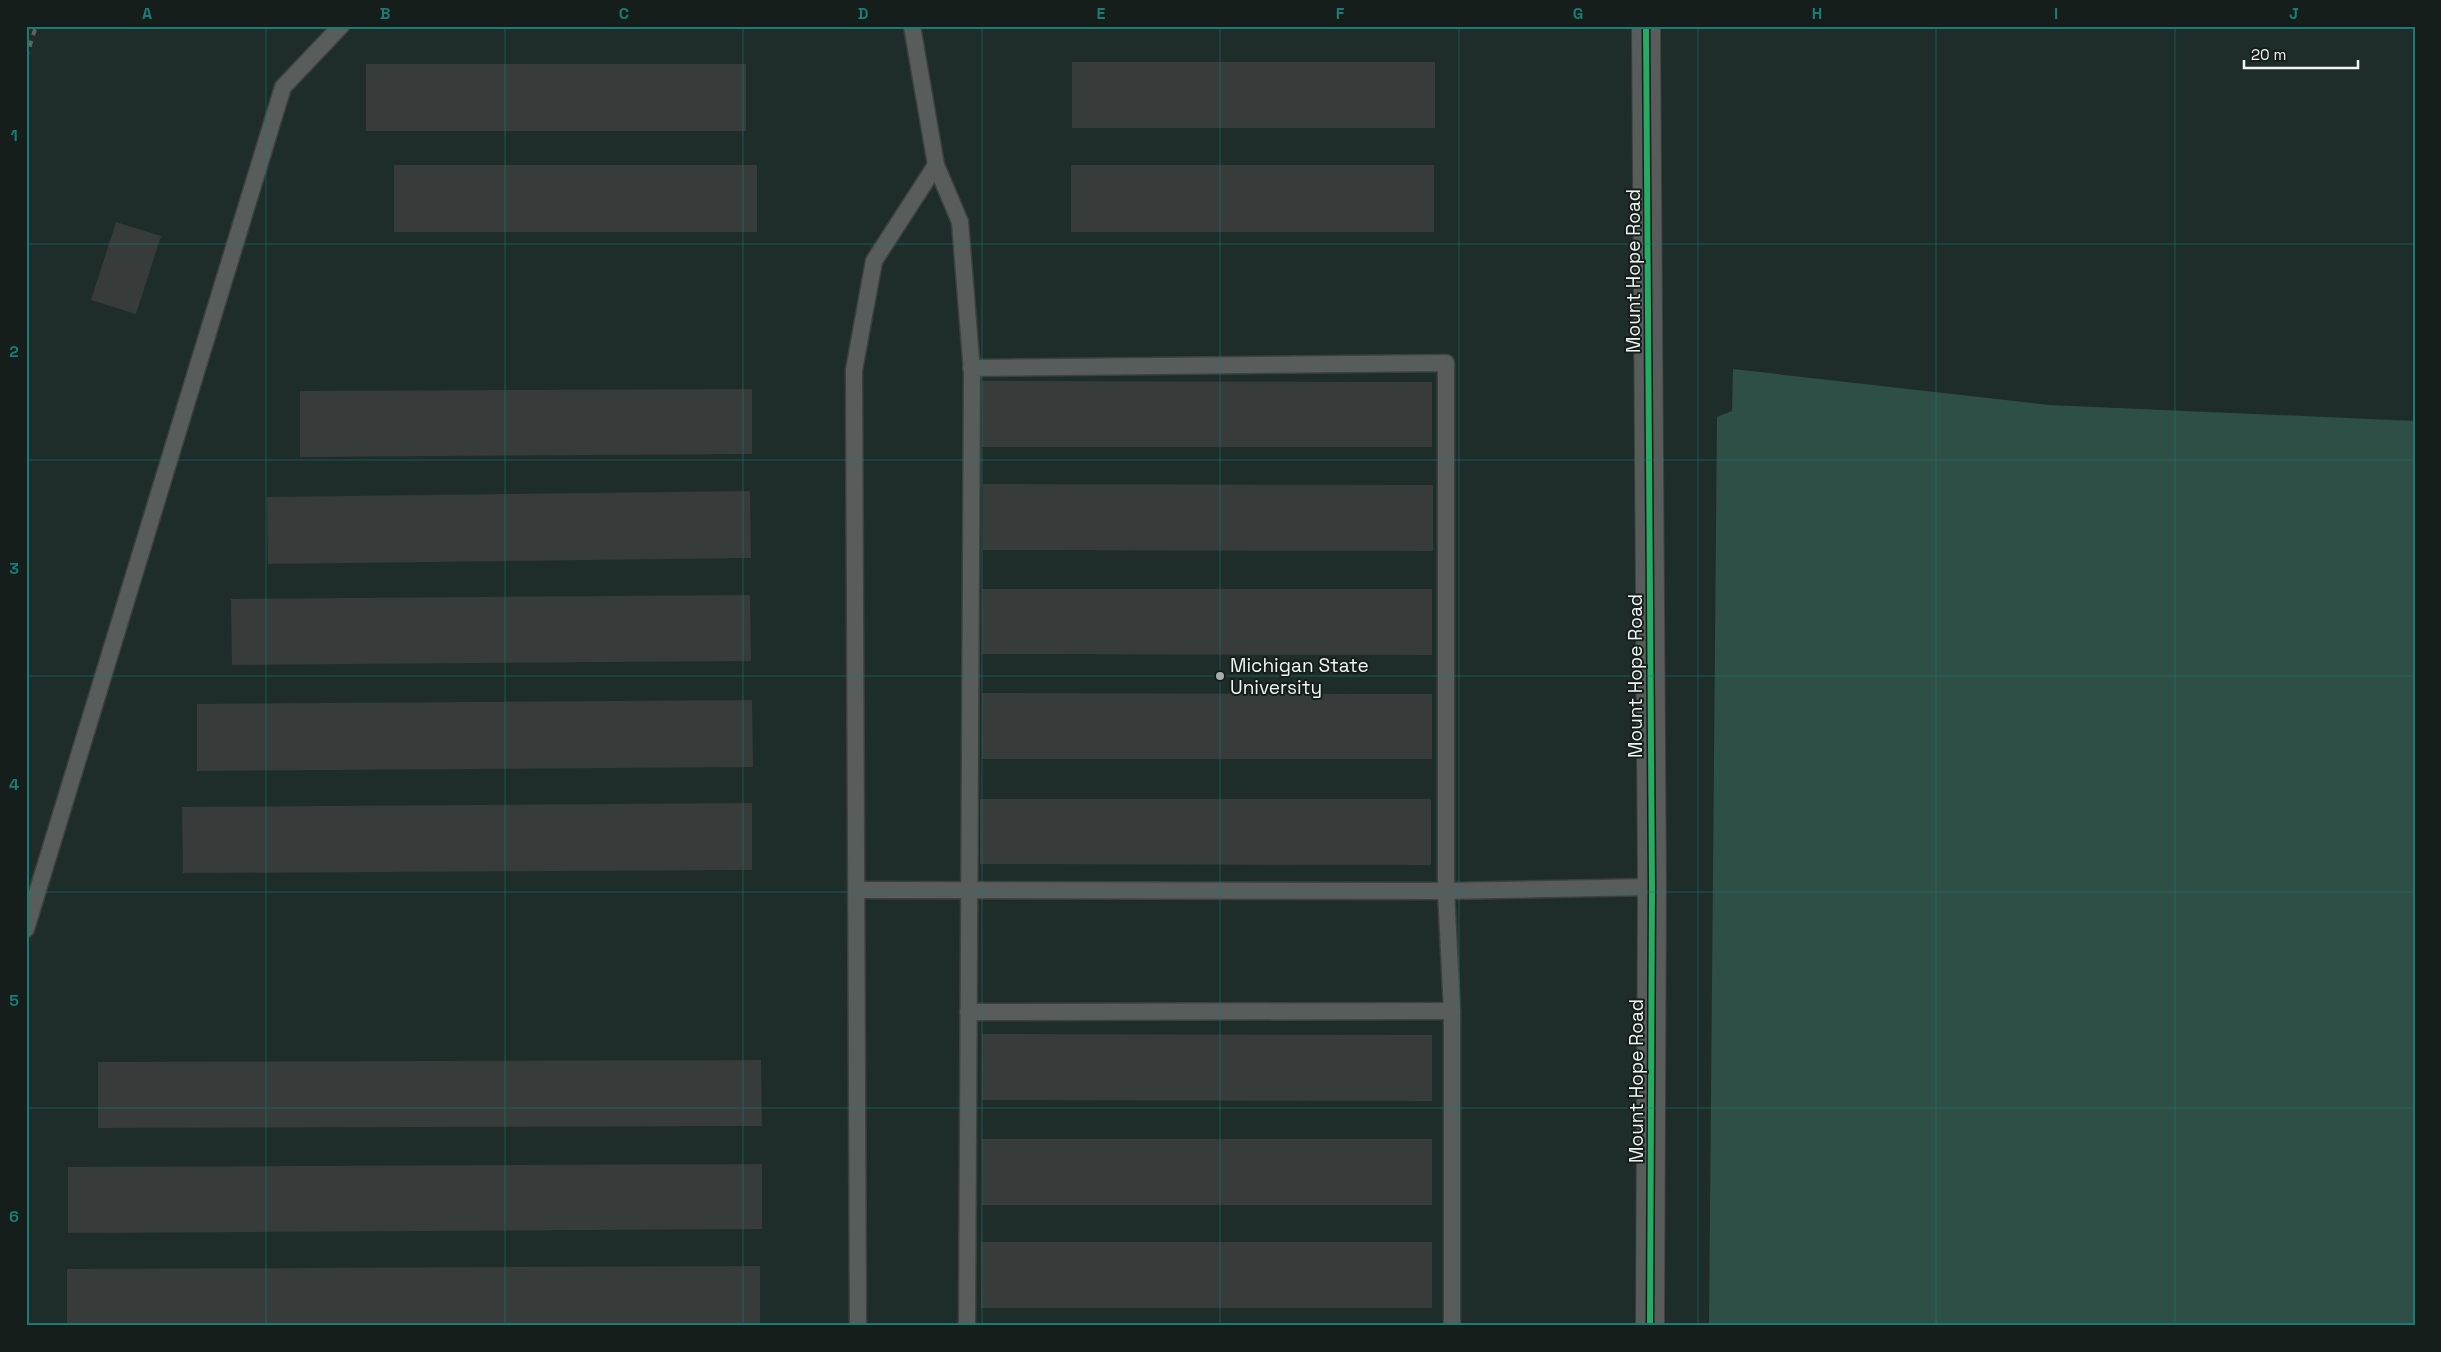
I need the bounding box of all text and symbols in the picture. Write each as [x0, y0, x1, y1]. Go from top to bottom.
text: A [142, 3, 152, 24]
text: B [380, 3, 390, 24]
text: C [619, 3, 629, 24]
text: D [858, 3, 868, 24]
text: E [1097, 3, 1106, 24]
text: F [1336, 3, 1345, 24]
text: G [1573, 3, 1583, 24]
text: H [1812, 3, 1822, 24]
text: I [2054, 3, 2058, 24]
text: J [2289, 3, 2299, 24]
scale bar [2244, 38, 2357, 70]
text: 20 m [2251, 45, 2286, 64]
text: 1 [10, 125, 18, 146]
street label: Mount Hope Road [1621, 189, 1646, 353]
text: 2 [9, 341, 19, 362]
text: 3 [9, 558, 19, 579]
street label: Mount Hope Road [1623, 594, 1648, 758]
place label: Michigan State University [1230, 653, 1369, 700]
marker: Michigan State University [1214, 670, 1226, 682]
text: 4 [9, 774, 19, 795]
text: 5 [9, 990, 19, 1011]
street label: Mount Hope Road [1624, 999, 1649, 1163]
text: 6 [9, 1206, 19, 1227]

